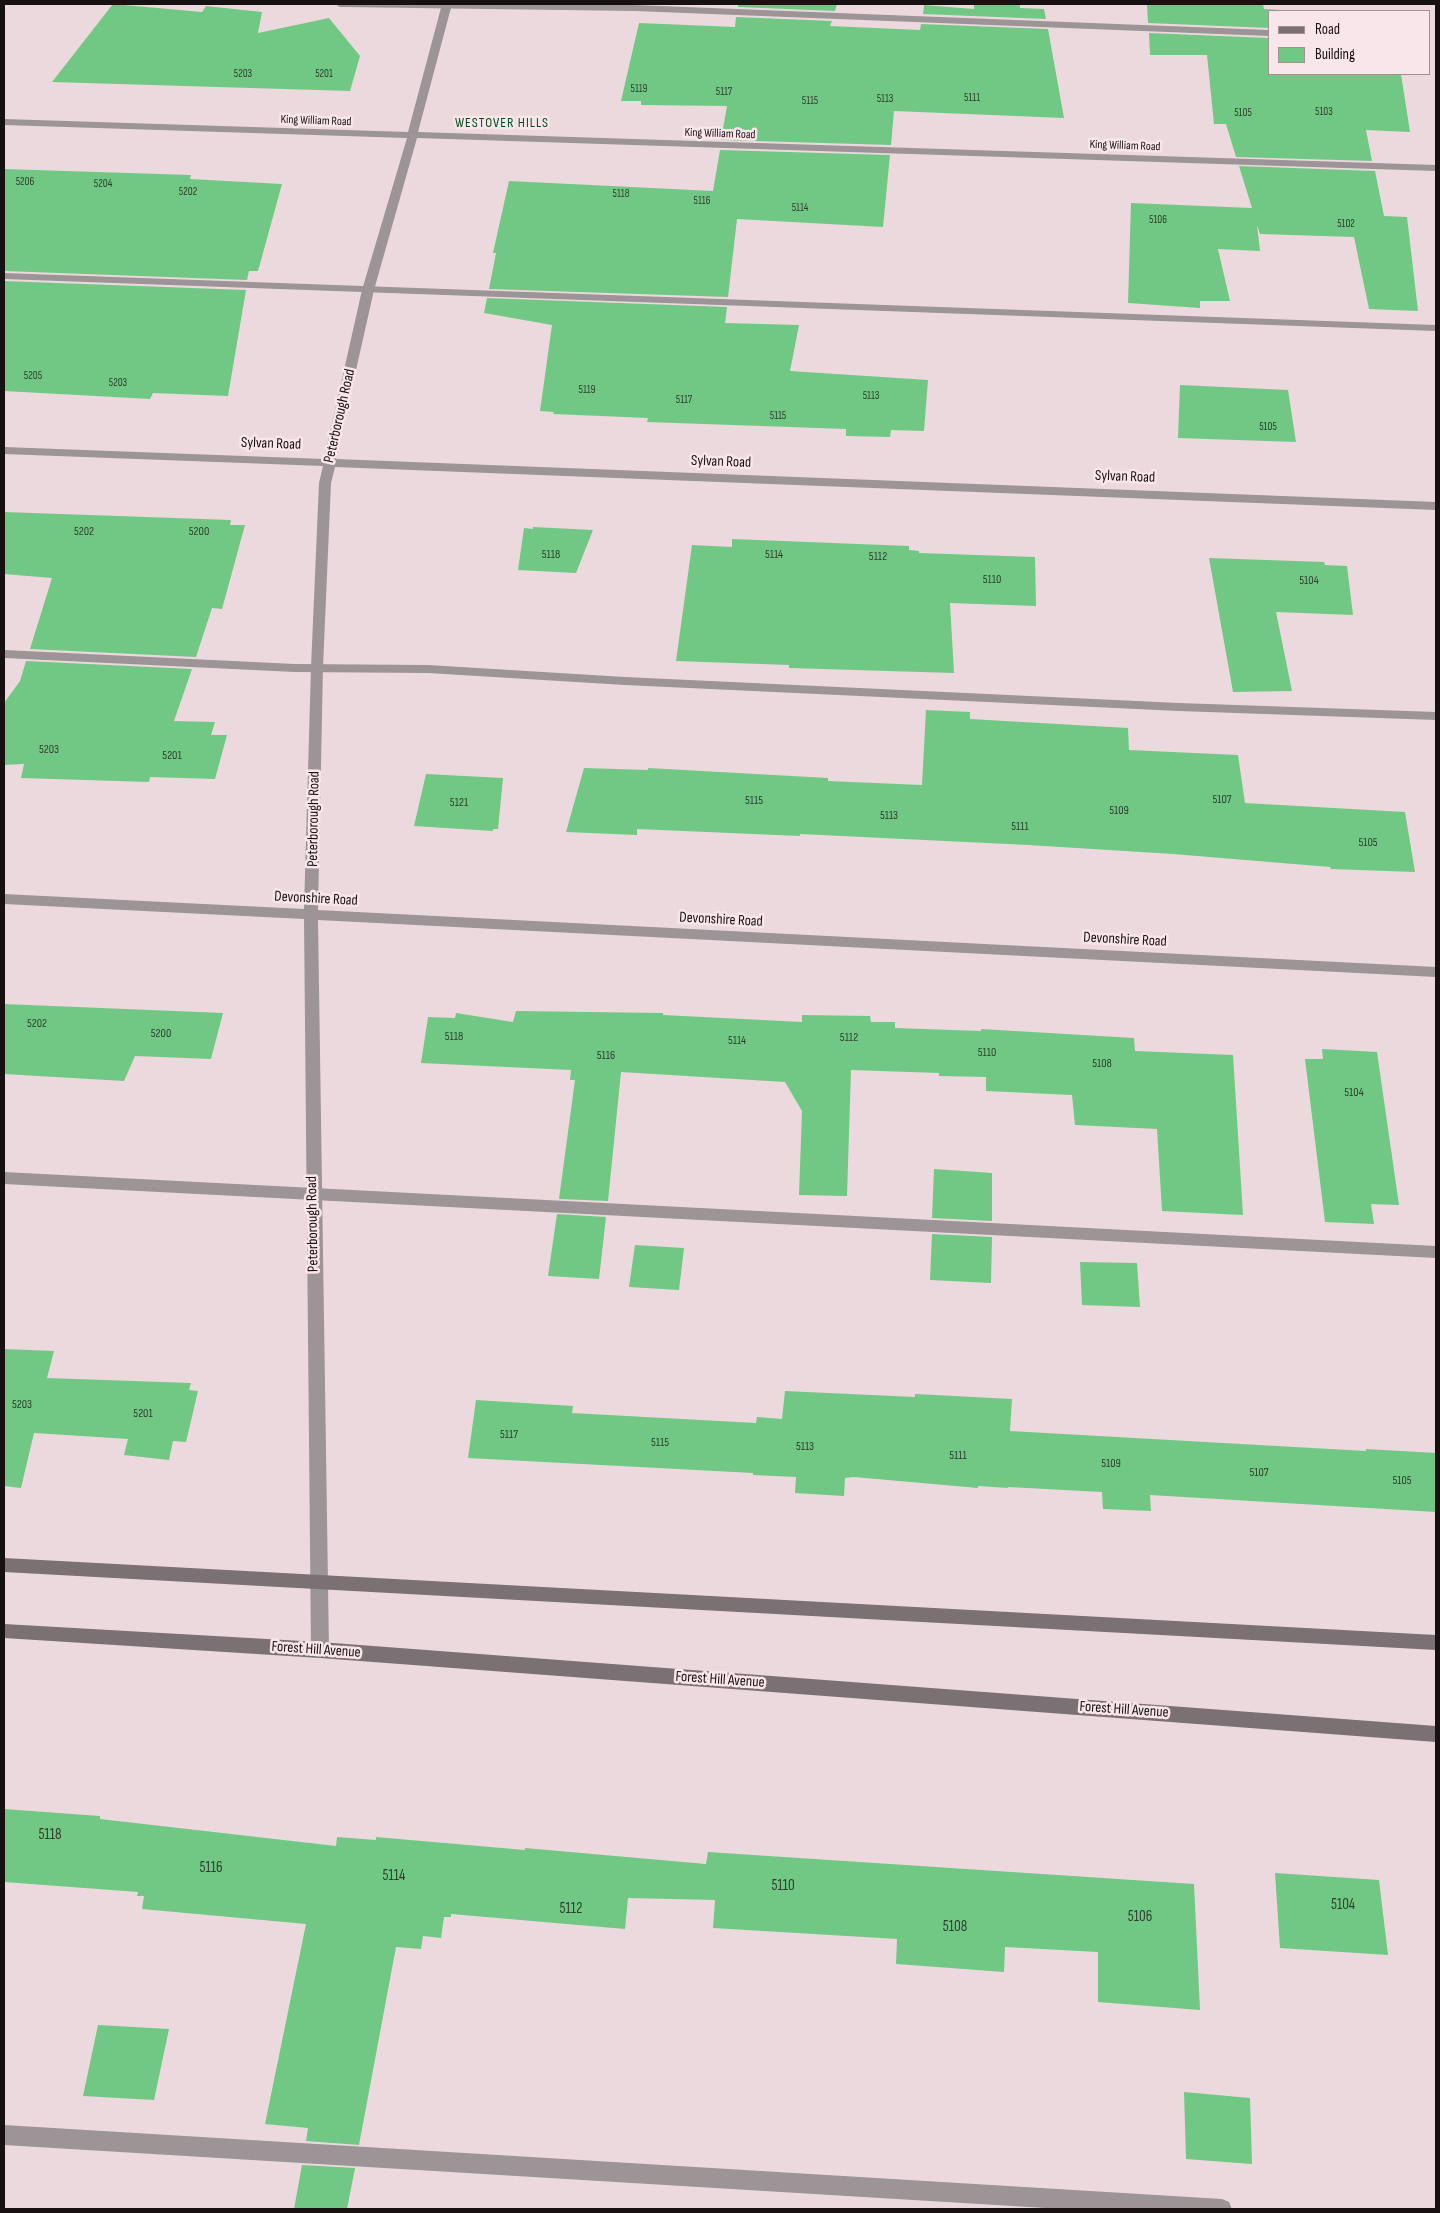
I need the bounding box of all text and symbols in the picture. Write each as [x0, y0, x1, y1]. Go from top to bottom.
legend [1268, 10, 1430, 75]
text: Road [1315, 20, 1340, 39]
text: Building [1315, 45, 1355, 64]
house number: 5203 [234, 67, 252, 81]
house number: 5201 [315, 67, 333, 81]
house number: 5119 [631, 82, 647, 96]
house number: 5117 [716, 85, 732, 99]
house number: 5111 [964, 91, 980, 105]
house number: 5113 [877, 92, 893, 106]
house number: 5115 [802, 94, 818, 108]
house number: 5103 [1315, 105, 1333, 119]
house number: 5105 [1234, 106, 1252, 120]
street label: King William Road [280, 113, 352, 129]
district label: WESTOVER HILLS [453, 115, 551, 131]
street label: King William Road [684, 126, 756, 142]
street label: King William Road [1089, 138, 1161, 154]
house number: 5206 [16, 175, 34, 189]
house number: 5204 [94, 177, 112, 191]
house number: 5202 [179, 185, 197, 199]
house number: 5118 [613, 187, 629, 201]
house number: 5116 [694, 194, 710, 208]
house number: 5114 [792, 201, 808, 215]
house number: 5106 [1149, 213, 1167, 227]
house number: 5102 [1337, 217, 1355, 231]
street label: Peterborough Road [320, 367, 360, 465]
house number: 5205 [24, 369, 42, 383]
house number: 5203 [109, 376, 127, 390]
house number: 5119 [579, 383, 595, 397]
house number: 5113 [863, 389, 879, 403]
house number: 5117 [676, 393, 692, 407]
house number: 5115 [770, 409, 786, 423]
house number: 5105 [1259, 420, 1277, 434]
street label: Sylvan Road [241, 434, 301, 454]
street label: Sylvan Road [691, 452, 751, 472]
street label: Sylvan Road [1095, 467, 1155, 487]
house number: 5202 [74, 525, 94, 539]
house number: 5200 [189, 525, 209, 539]
house number: 5118 [542, 548, 560, 562]
house number: 5114 [765, 548, 783, 562]
house number: 5112 [869, 550, 887, 564]
house number: 5110 [983, 573, 1001, 587]
house number: 5104 [1299, 574, 1319, 588]
house number: 5203 [39, 743, 59, 757]
house number: 5201 [162, 749, 182, 763]
street label: Peterborough Road [304, 771, 324, 867]
house number: 5107 [1212, 793, 1232, 807]
house number: 5115 [745, 794, 763, 808]
house number: 5121 [450, 796, 468, 810]
house number: 5109 [1109, 804, 1129, 818]
house number: 5113 [880, 809, 898, 823]
house number: 5111 [1011, 820, 1029, 834]
house number: 5105 [1358, 836, 1378, 850]
street label: Devonshire Road [274, 888, 358, 910]
street label: Devonshire Road [679, 909, 763, 931]
street label: Devonshire Road [1083, 929, 1167, 951]
house number: 5202 [27, 1017, 47, 1031]
house number: 5200 [151, 1027, 171, 1041]
house number: 5118 [445, 1030, 463, 1044]
house number: 5112 [840, 1031, 858, 1045]
house number: 5114 [728, 1034, 746, 1048]
house number: 5110 [978, 1046, 996, 1060]
house number: 5116 [597, 1049, 615, 1063]
house number: 5108 [1092, 1057, 1112, 1071]
house number: 5104 [1344, 1086, 1364, 1100]
street label: Peterborough Road [303, 1176, 323, 1272]
house number: 5203 [12, 1398, 32, 1412]
house number: 5201 [133, 1407, 153, 1421]
house number: 5117 [500, 1428, 518, 1442]
house number: 5115 [651, 1436, 669, 1450]
house number: 5113 [796, 1440, 814, 1454]
house number: 5111 [949, 1449, 967, 1463]
house number: 5109 [1101, 1457, 1121, 1471]
house number: 5107 [1249, 1466, 1269, 1480]
house number: 5105 [1392, 1474, 1412, 1488]
street label: Forest Hill Avenue [271, 1638, 361, 1662]
street label: Forest Hill Avenue [675, 1668, 765, 1692]
street label: Forest Hill Avenue [1079, 1698, 1169, 1722]
house number: 5118 [38, 1826, 62, 1844]
house number: 5116 [199, 1859, 223, 1877]
house number: 5114 [383, 1867, 405, 1885]
house number: 5110 [771, 1877, 795, 1895]
house number: 5104 [1331, 1896, 1355, 1914]
house number: 5112 [560, 1900, 582, 1918]
house number: 5106 [1128, 1908, 1152, 1926]
house number: 5108 [943, 1918, 967, 1936]

